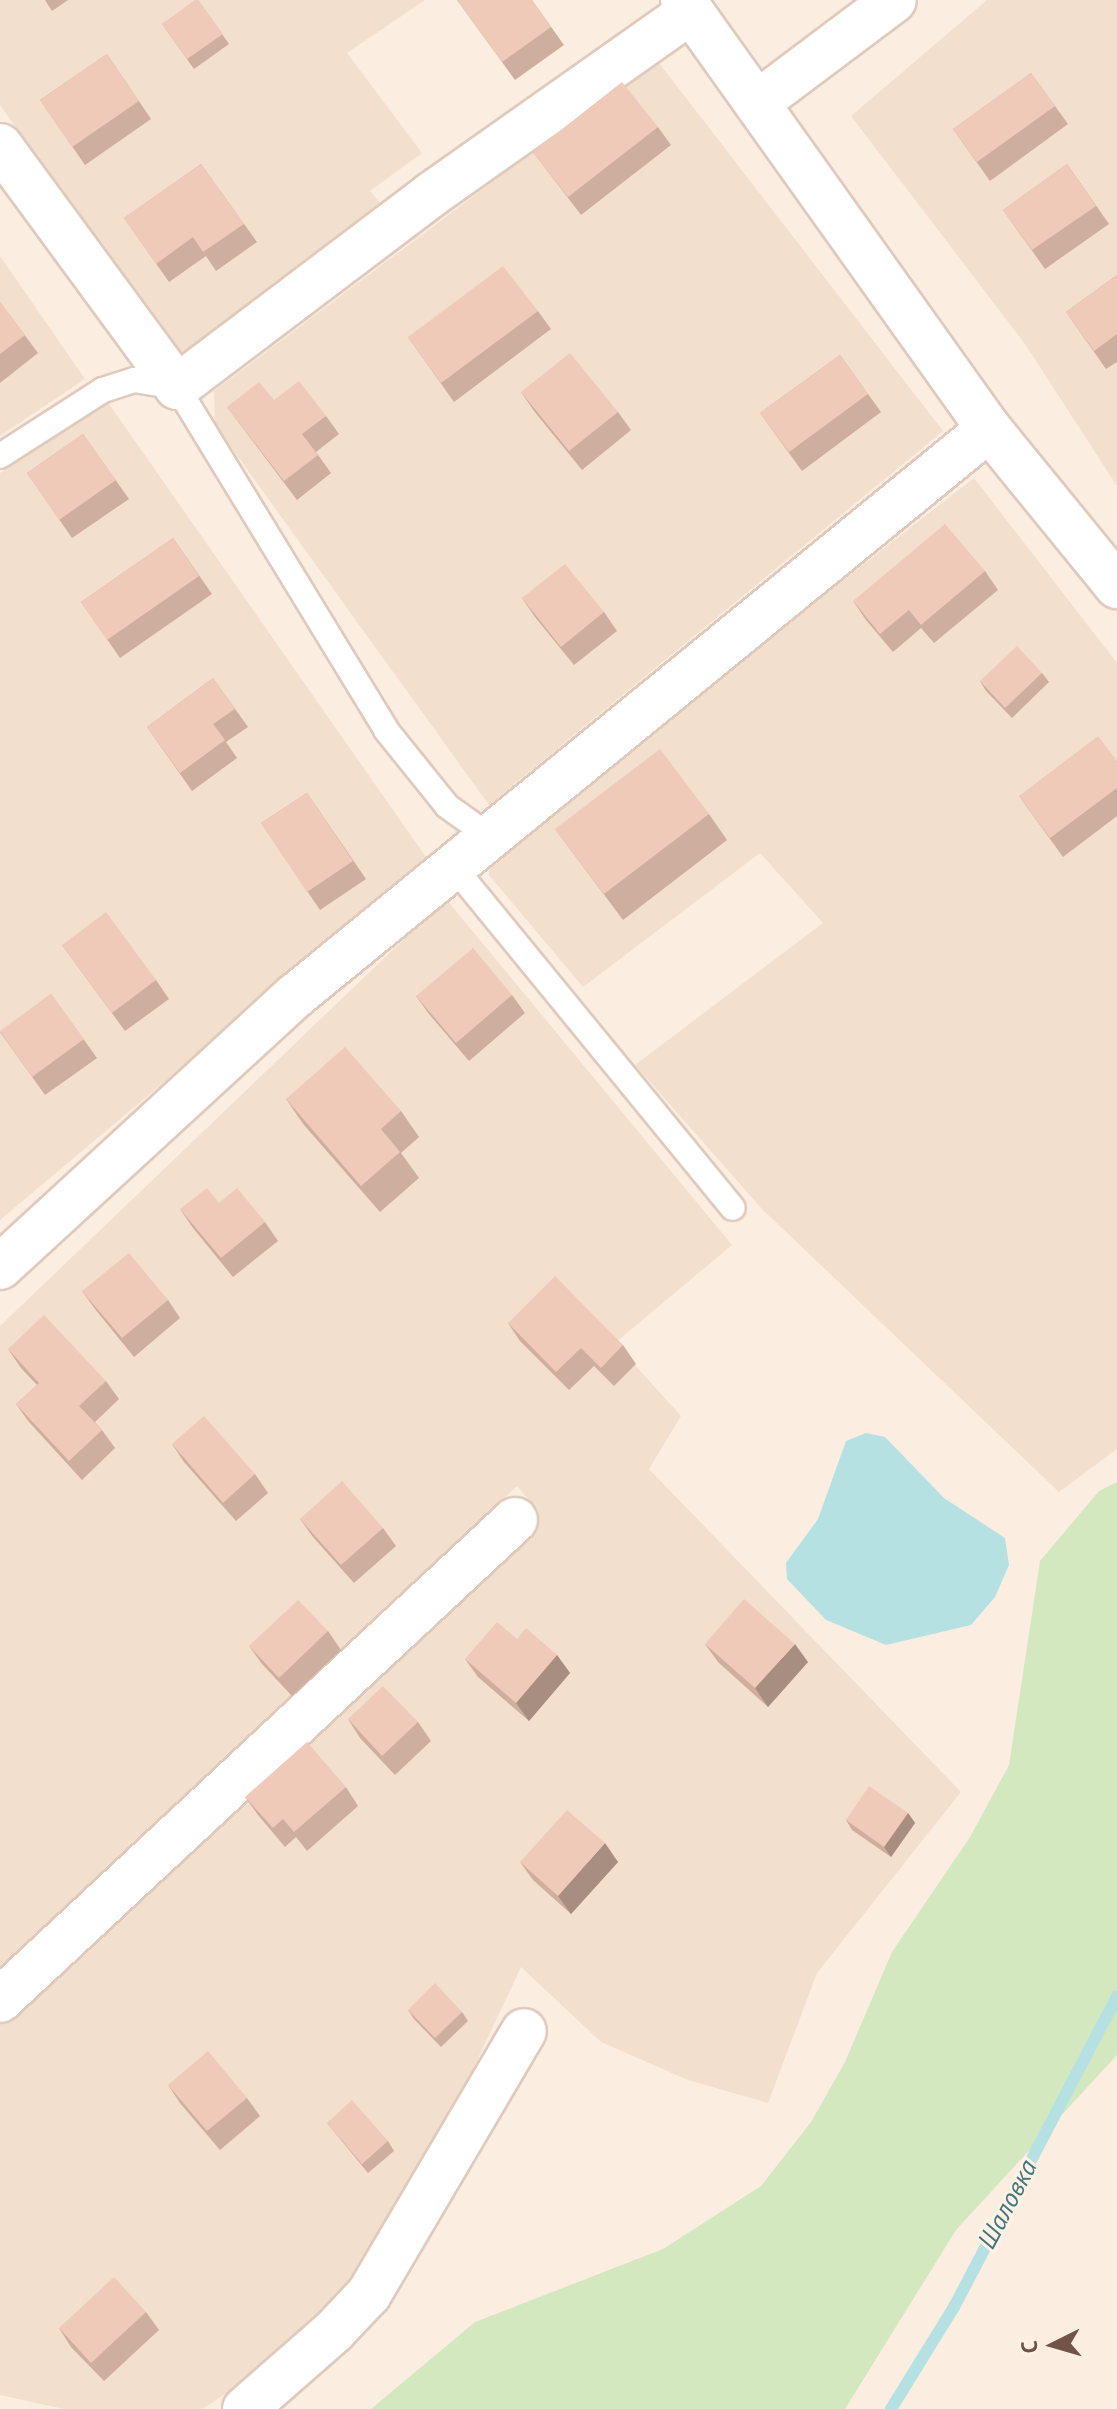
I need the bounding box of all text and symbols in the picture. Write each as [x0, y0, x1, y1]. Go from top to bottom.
water label: Шаловка [971, 2154, 1043, 2254]
north arrow [1013, 2305, 1093, 2385]
text: С [1015, 2340, 1044, 2354]

